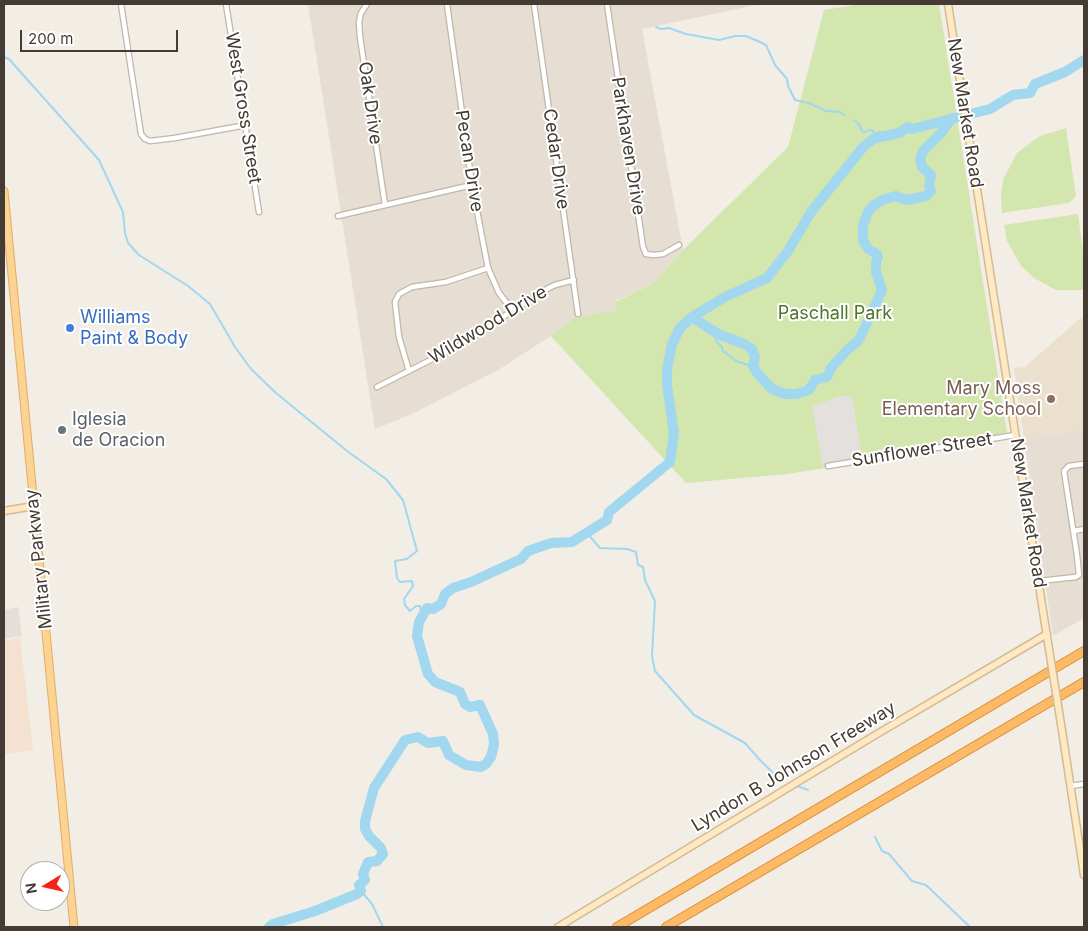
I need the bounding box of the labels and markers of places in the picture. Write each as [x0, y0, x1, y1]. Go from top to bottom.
place label: Williams Paint & Body [80, 307, 188, 350]
marker: Williams Paint & Body [64, 322, 76, 334]
place label: Mary Moss Elementary School [882, 378, 1041, 420]
marker: Mary Moss Elementary School [1045, 393, 1057, 405]
place label: Iglesia de Oracion [72, 409, 165, 452]
marker: Iglesia de Oracion [56, 424, 68, 436]

